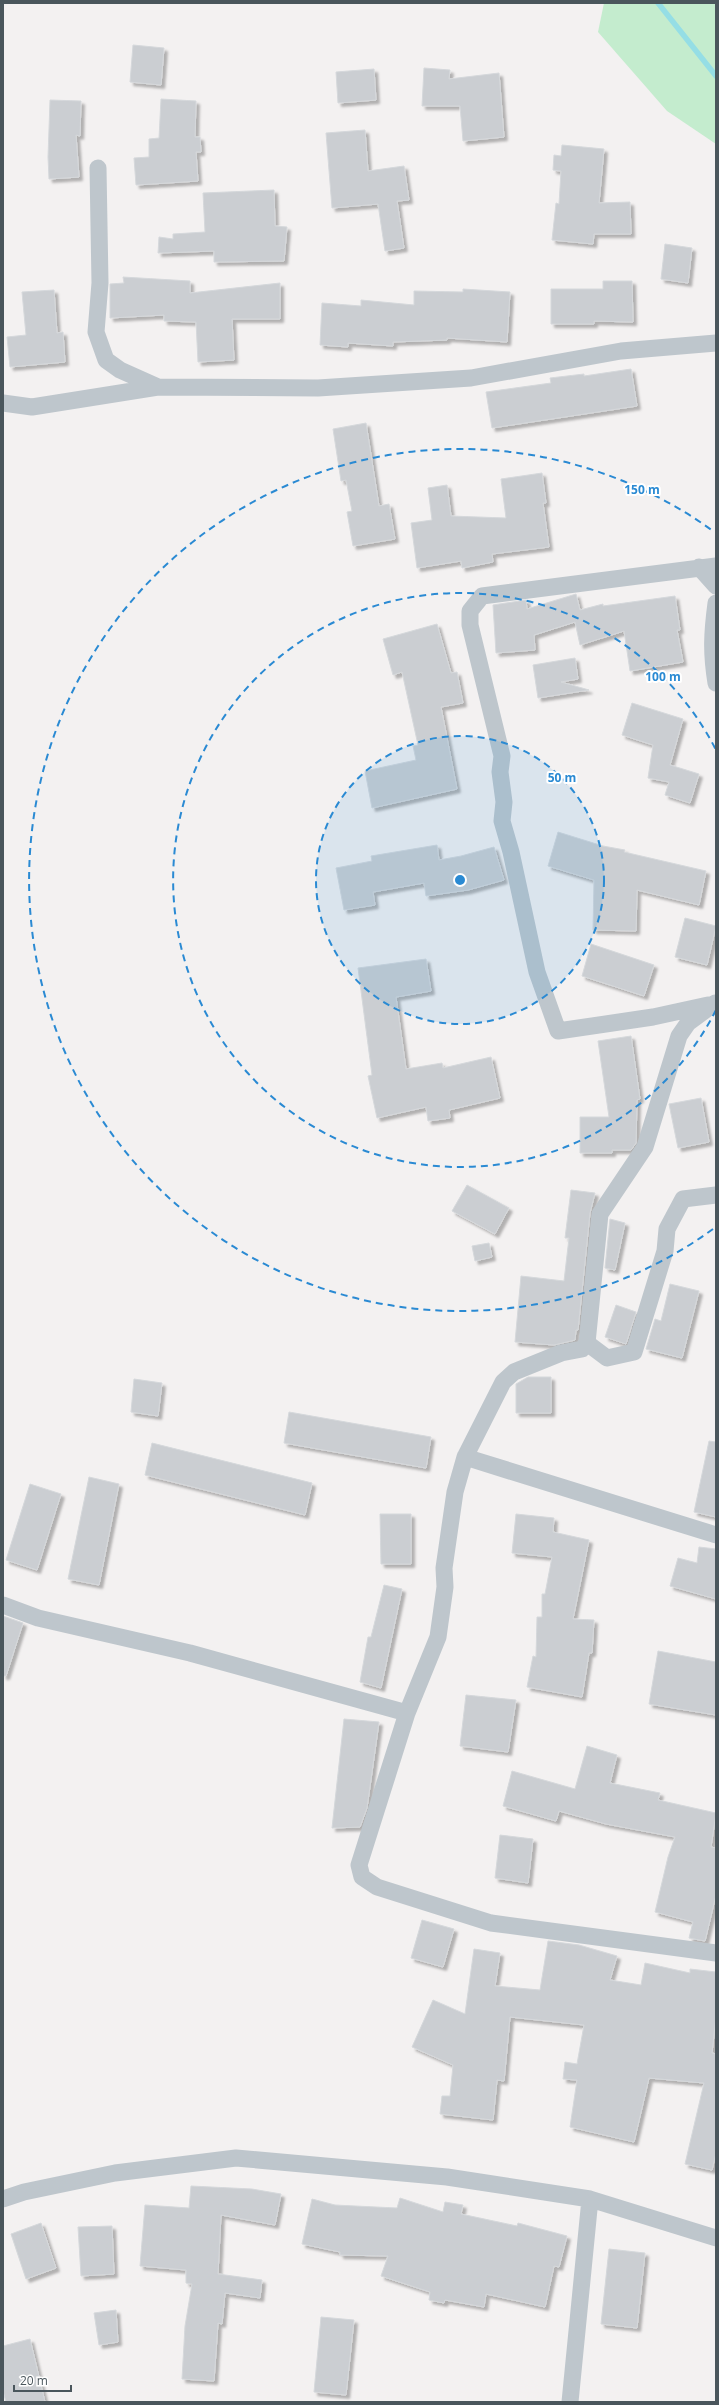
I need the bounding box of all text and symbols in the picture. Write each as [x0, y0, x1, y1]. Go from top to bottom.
text: 150 m [624, 481, 660, 498]
text: 100 m [645, 668, 681, 685]
text: 50 m [548, 769, 576, 786]
centre of rings [453, 873, 467, 887]
scale bar [14, 2367, 71, 2393]
text: 20 m [20, 2372, 48, 2389]

